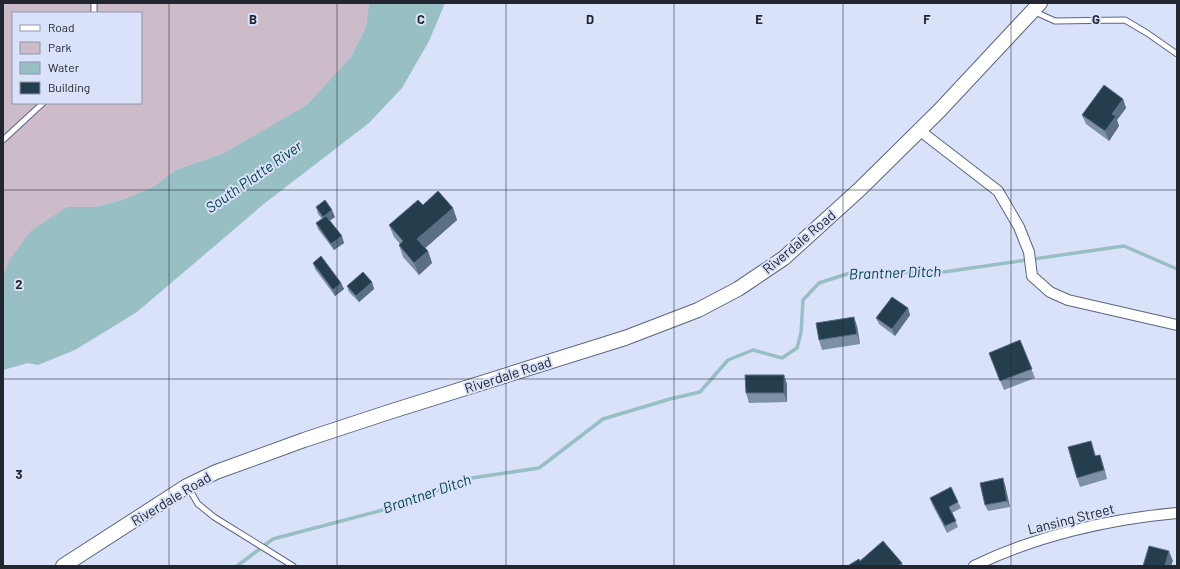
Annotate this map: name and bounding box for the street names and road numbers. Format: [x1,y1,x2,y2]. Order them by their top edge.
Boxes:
street label: Riverdale Road [759,206,839,277]
street label: Riverdale Road [462,352,553,397]
street label: Riverdale Road [128,468,214,529]
street label: Lansing Street [1026,499,1116,538]

